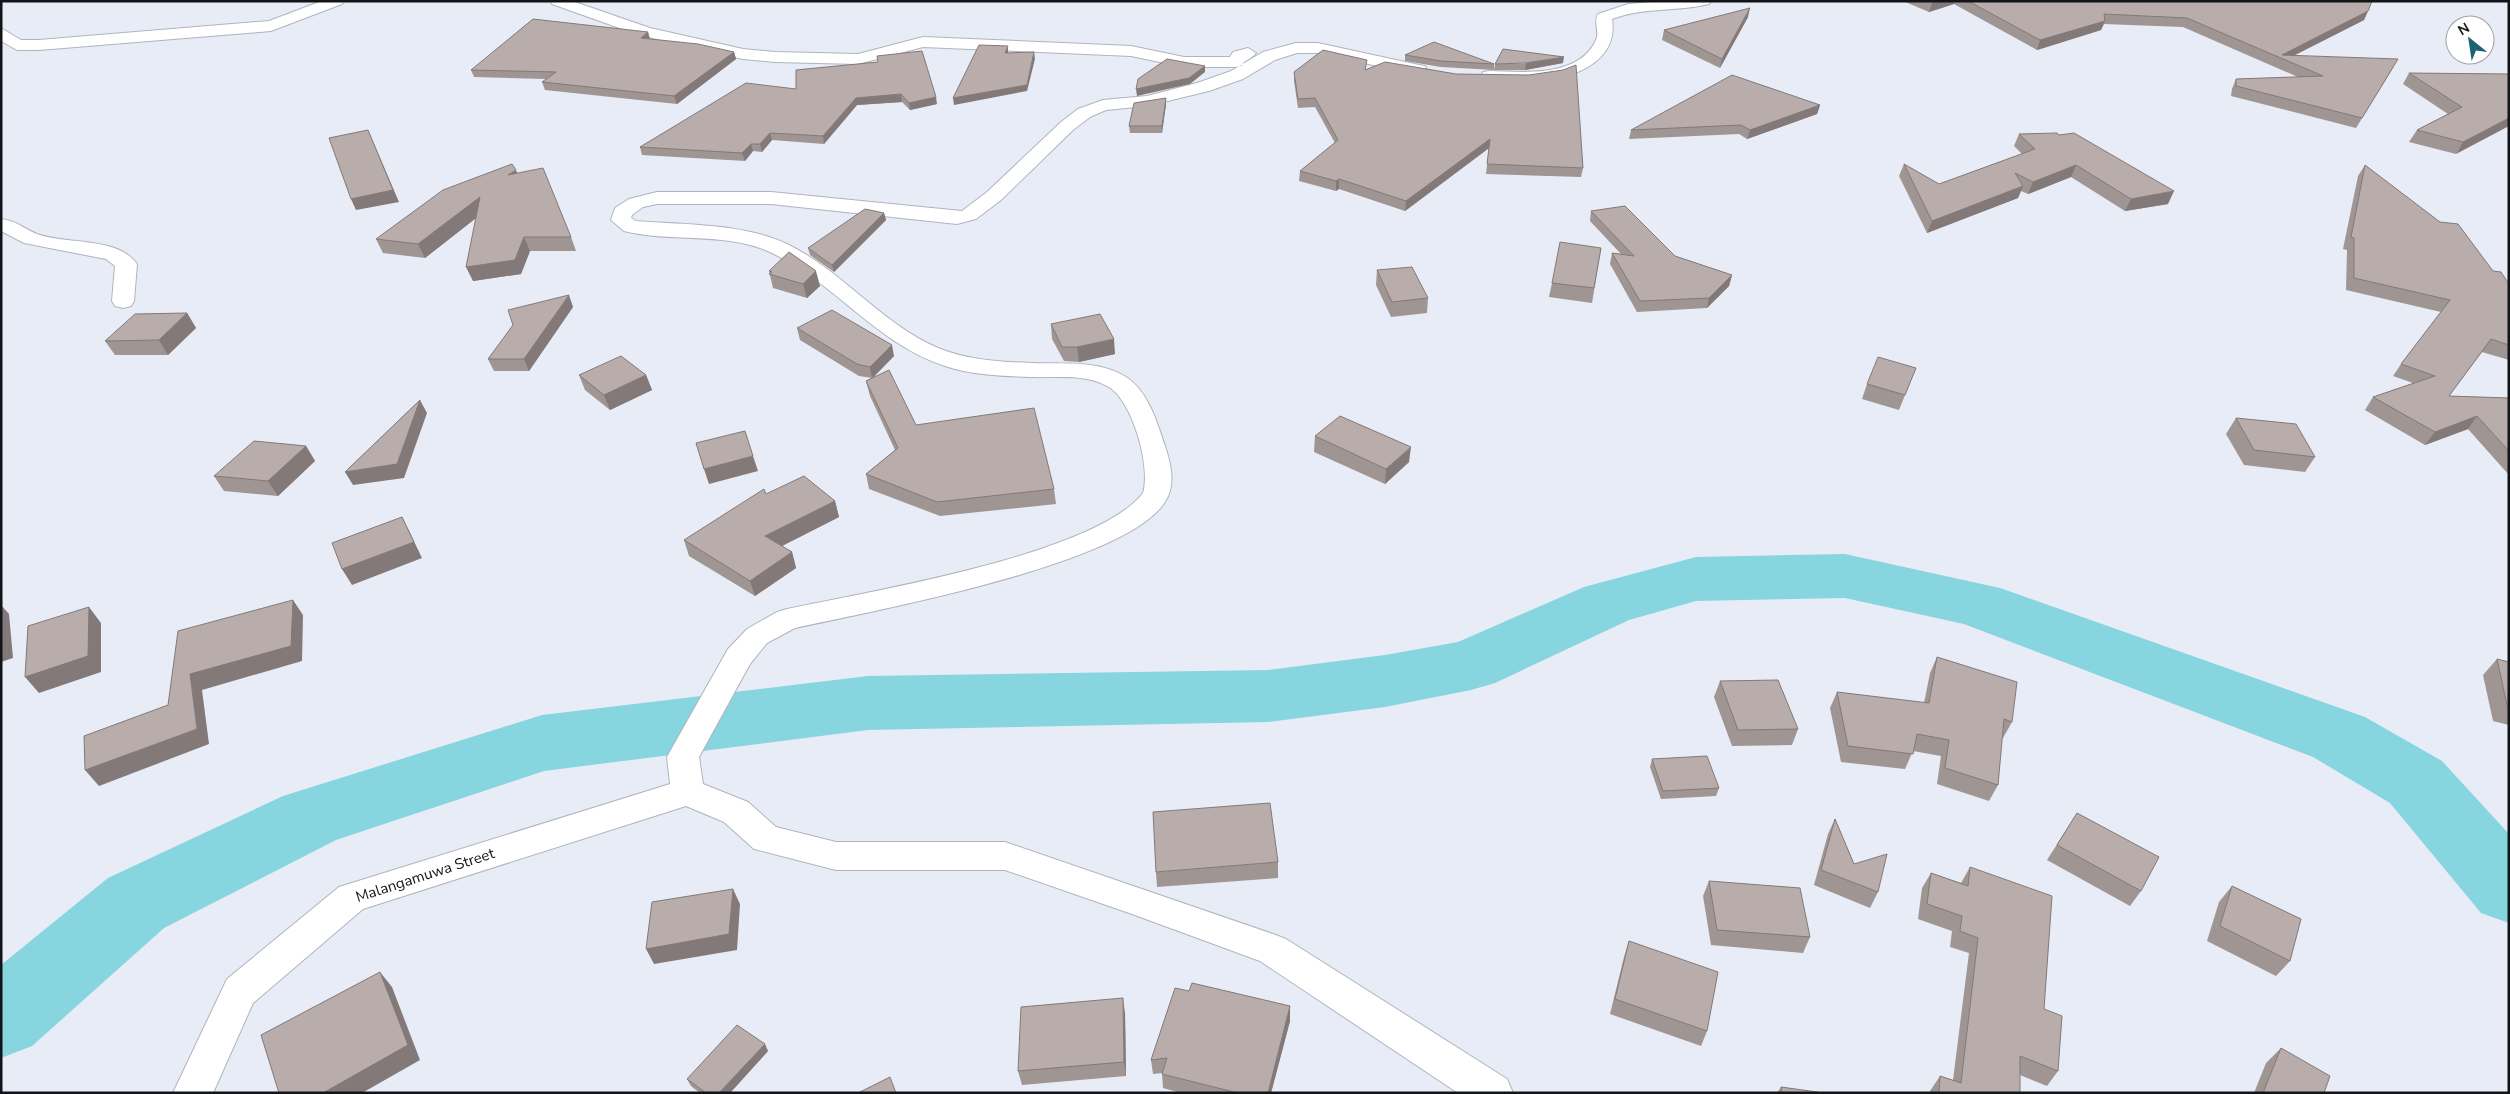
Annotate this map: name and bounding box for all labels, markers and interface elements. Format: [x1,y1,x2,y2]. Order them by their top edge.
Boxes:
north arrow [2445,15,2495,65]
text: N [2454,18,2473,40]
street label: Malangamuwa Street [353,843,498,907]

